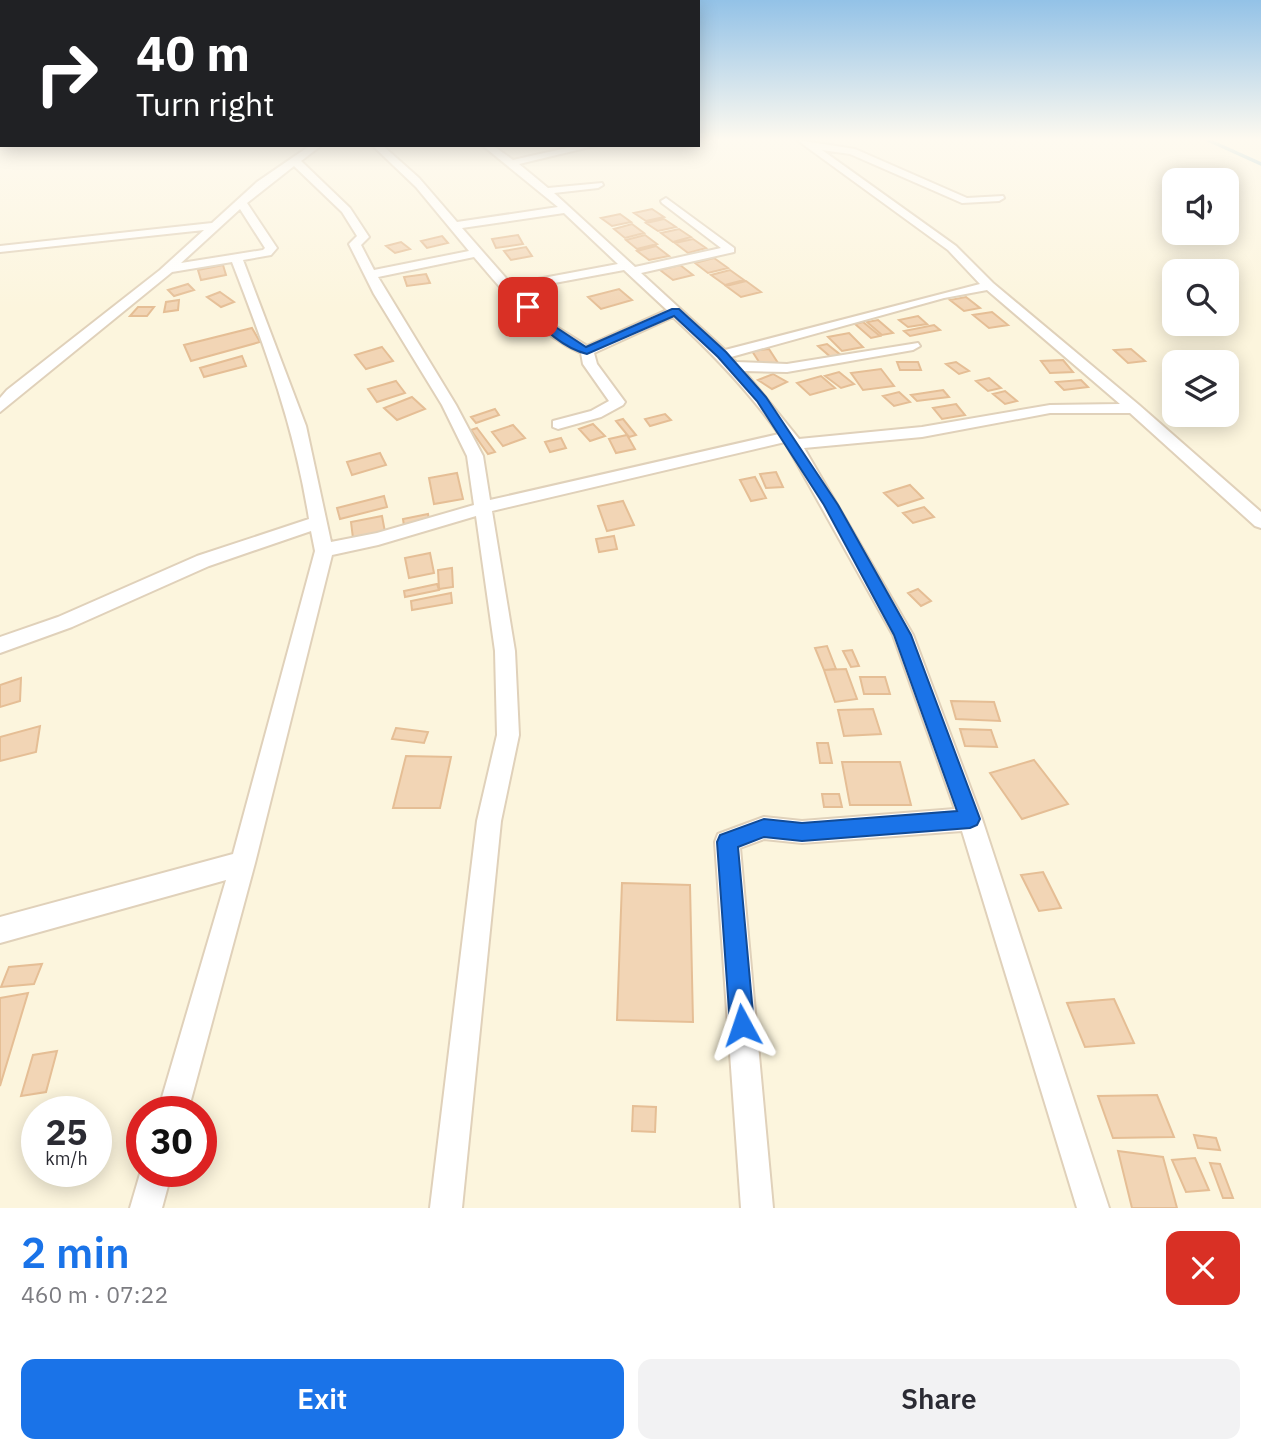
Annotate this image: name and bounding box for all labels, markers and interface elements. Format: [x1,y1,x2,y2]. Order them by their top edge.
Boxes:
text: 40 m [136,21,250,84]
icon: right [21,28,112,119]
text: Turn right [136,83,274,125]
map controls [1162,168,1239,427]
button: sound [1162,168,1239,245]
button: search [1162,259,1239,336]
pin [498,277,558,337]
icon: arrive [509,288,547,326]
button: layers [1162,350,1239,427]
position arrow [705,988,779,1062]
speed limit sign: 30 [126,1096,217,1187]
text: 25 [45,1109,88,1155]
text: km/h [45,1147,88,1170]
text: 2 min [21,1225,130,1280]
button: close [1166,1231,1240,1305]
text: 460 m · 07:22 [21,1279,168,1309]
button: Exit [21,1359,624,1439]
button: Share [638,1359,1240,1439]

